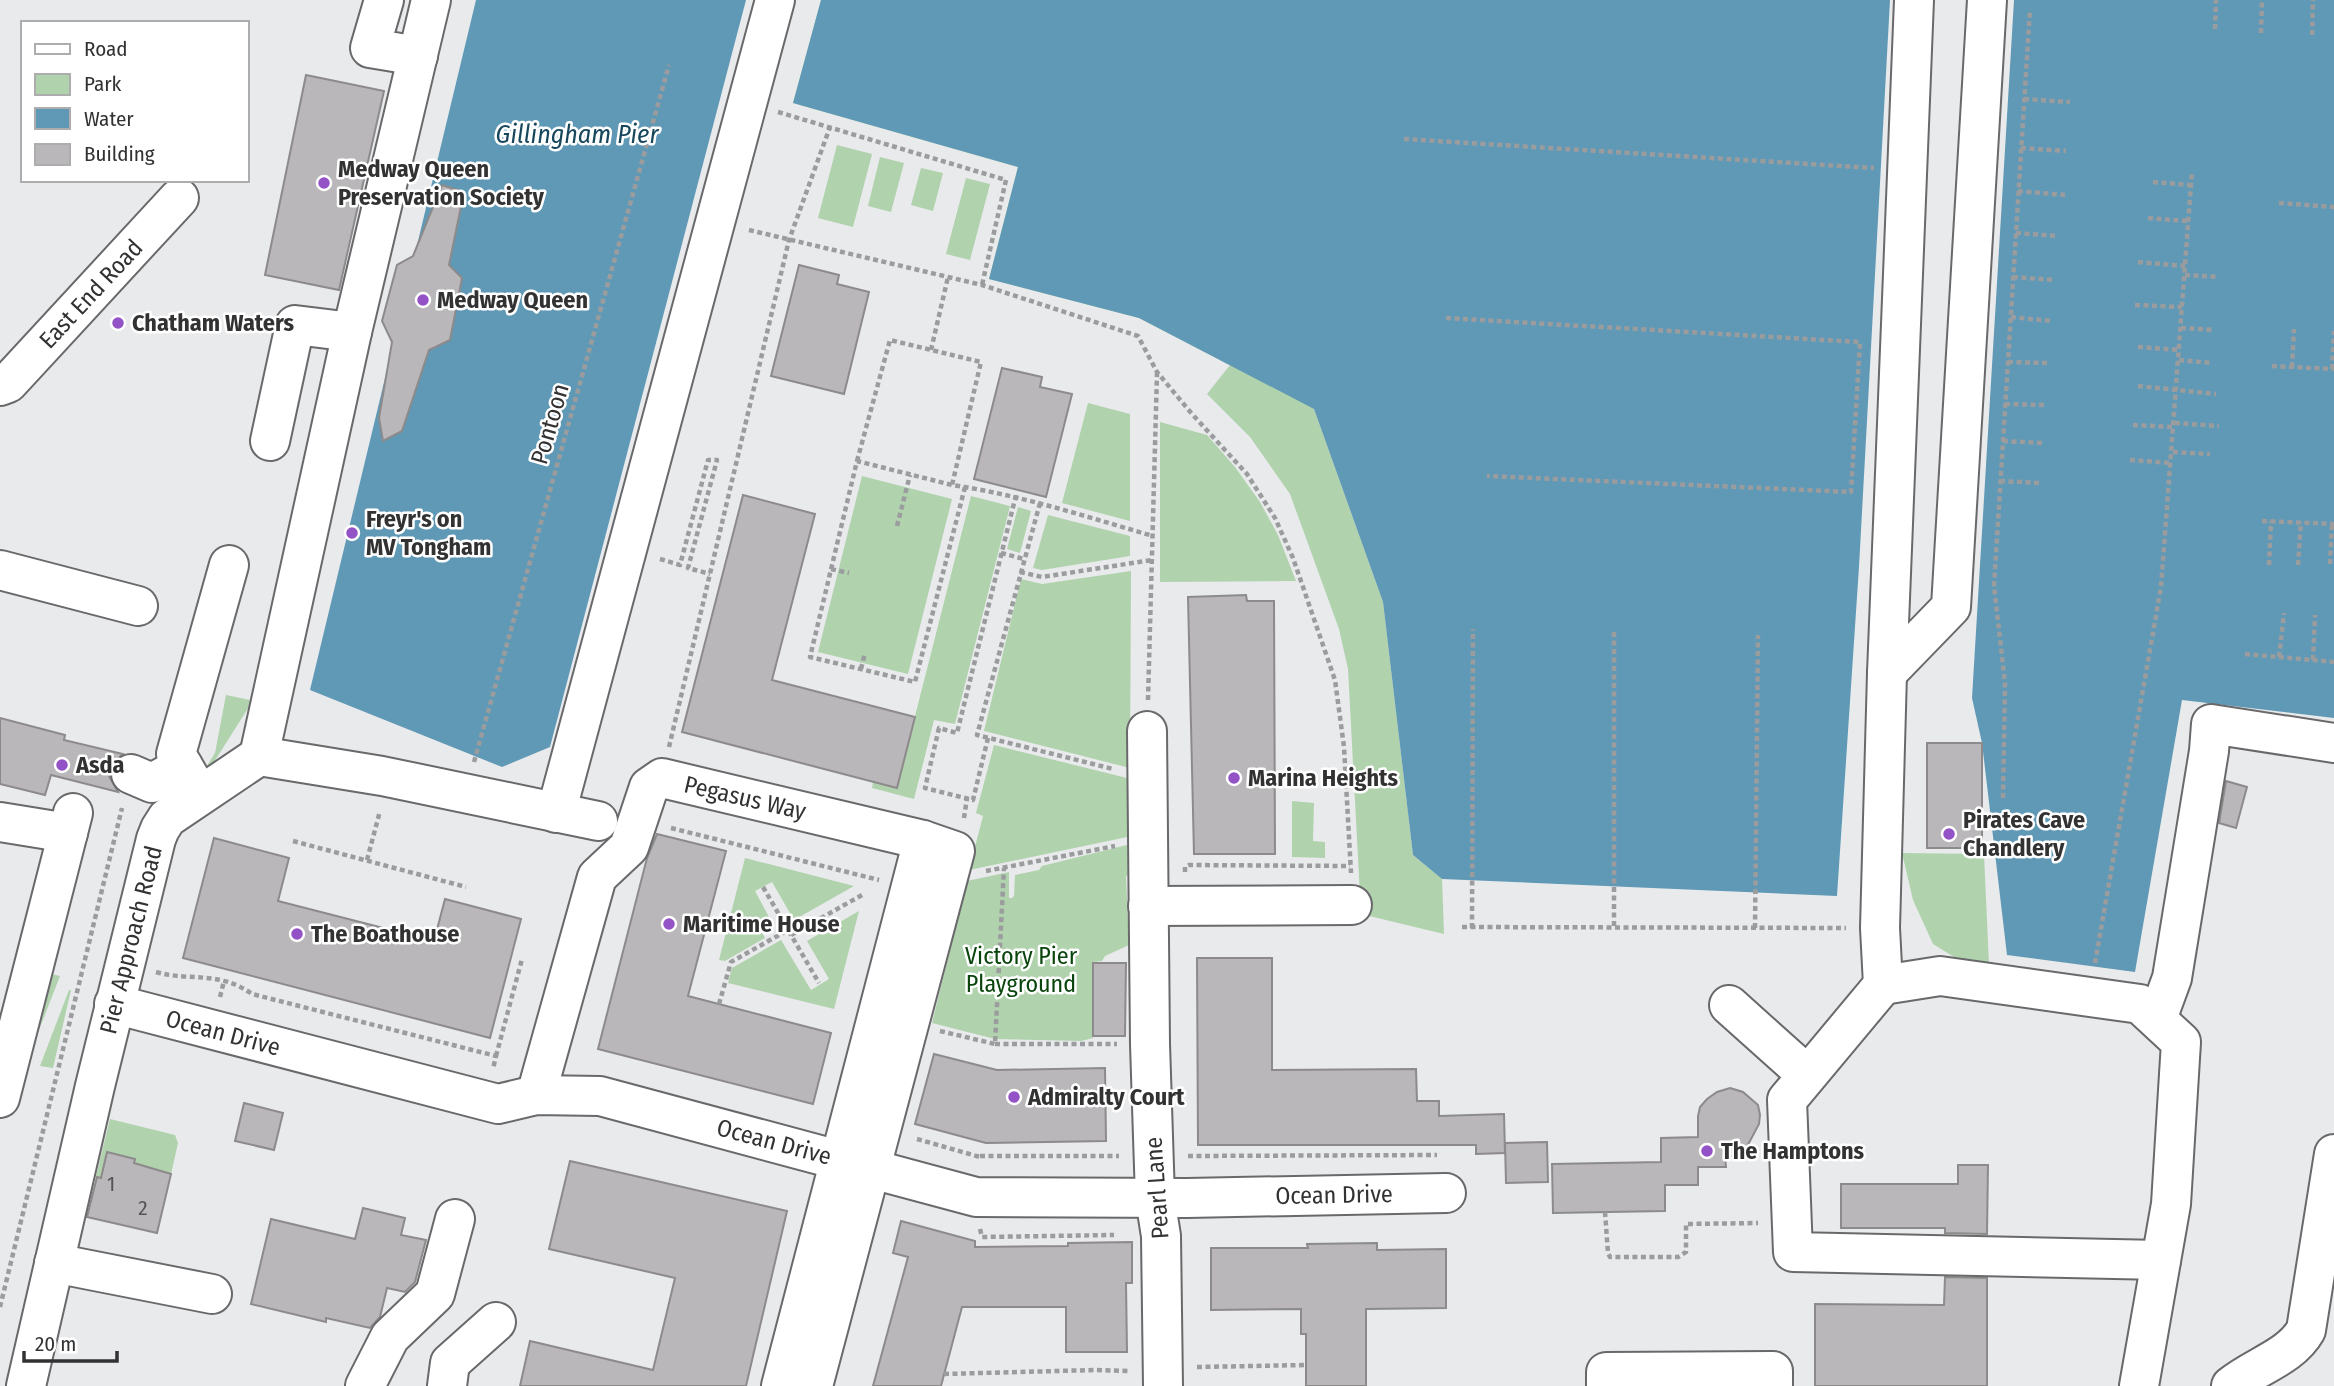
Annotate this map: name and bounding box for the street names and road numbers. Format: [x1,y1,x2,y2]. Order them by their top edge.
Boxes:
street label: East End Road [34,234,148,354]
street label: Pontoon [525,380,575,468]
street label: Pegasus Way [681,770,809,826]
street label: Pier Approach Road [94,843,168,1037]
street label: Ocean Drive [163,1004,283,1062]
street label: Ocean Drive [714,1113,834,1171]
street label: Pearl Lane [1139,1136,1175,1240]
street label: Ocean Drive [1275,1180,1393,1210]

